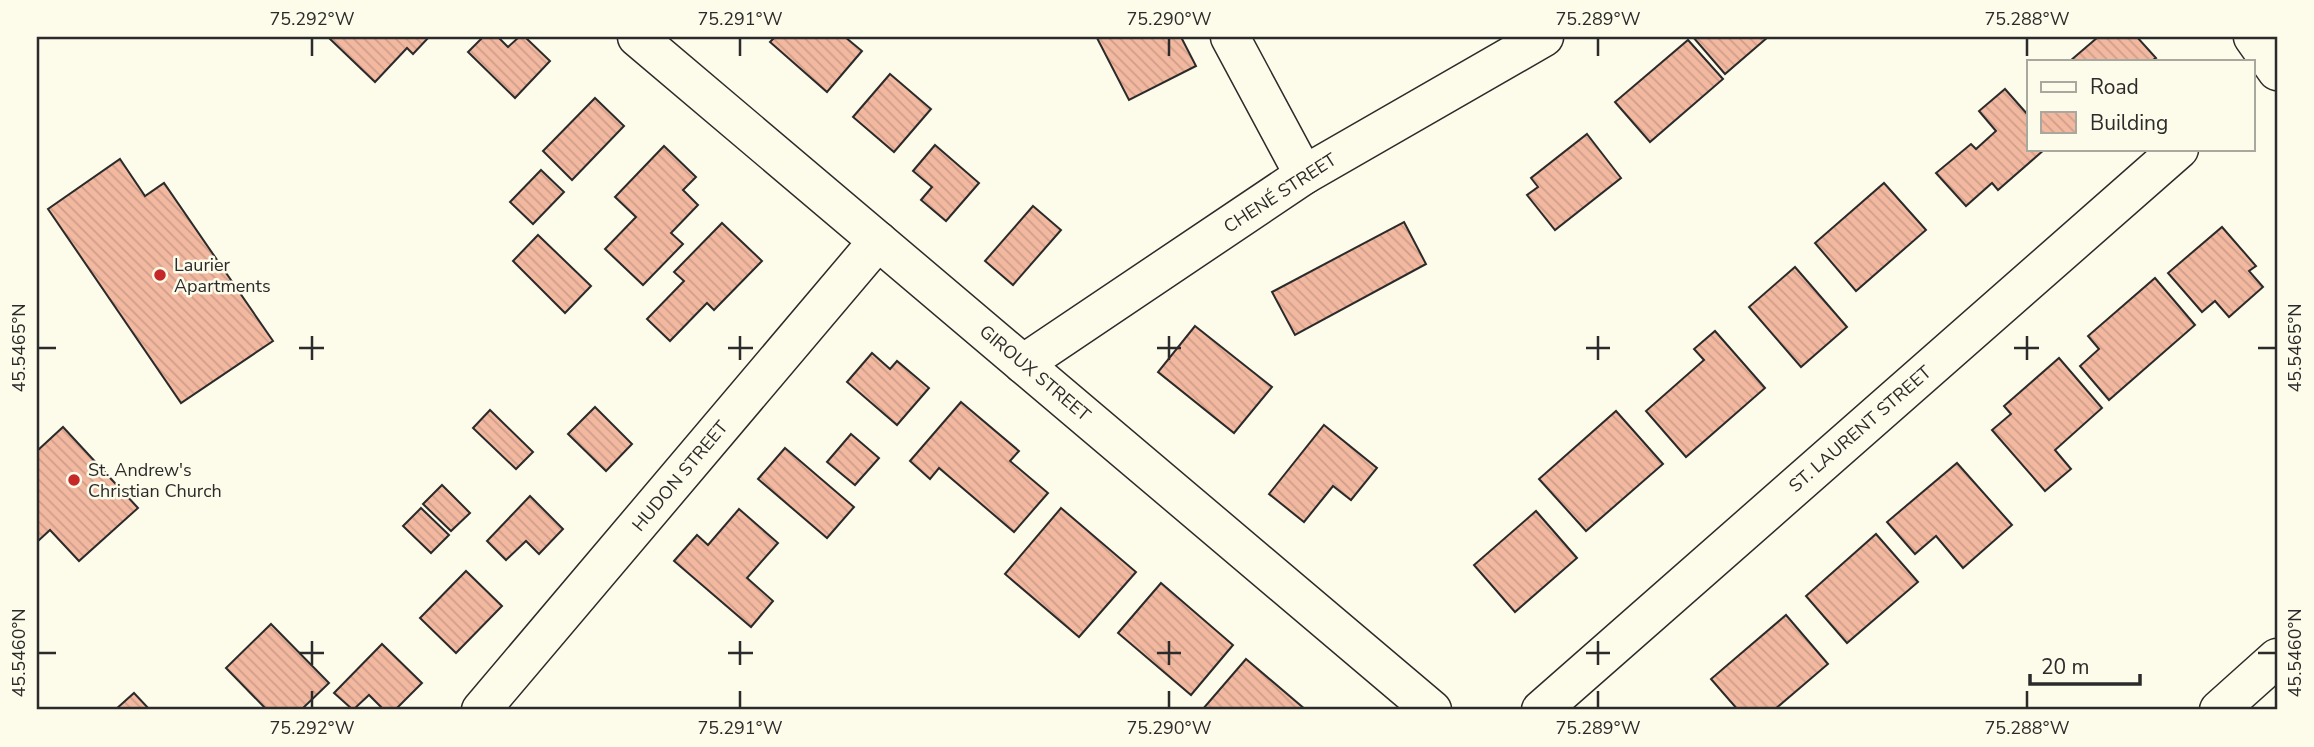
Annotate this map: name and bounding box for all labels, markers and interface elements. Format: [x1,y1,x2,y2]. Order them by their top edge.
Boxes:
text: 75.292°W [270,7,355,31]
text: 75.291°W [698,7,783,31]
text: 75.290°W [1127,7,1212,31]
text: 75.289°W [1556,7,1641,31]
text: 75.288°W [1985,7,2070,31]
legend [2027,60,2254,150]
text: Road [2090,73,2139,101]
text: Building [2090,109,2168,137]
street label: CHENÉ STREET [1219,147,1341,238]
place label: Laurier Apartments [174,253,271,298]
marker: Laurier Apartments [152,267,168,283]
text: 45.5465°N [7,304,31,392]
text: 45.5465°N [2283,304,2307,392]
street label: GIROUX STREET [974,319,1096,427]
street label: ST. LAURENT STREET [1784,360,1936,498]
street label: HUDON STREET [627,416,733,536]
place label: St. Andrew's Christian Church [88,458,222,503]
marker: St. Andrew's Christian Church [66,472,82,488]
text: 45.5460°N [7,609,31,697]
text: 45.5460°N [2283,609,2307,697]
scale bar [2030,642,2141,686]
text: 20 m [2041,653,2090,681]
text: 75.292°W [270,716,355,740]
text: 75.291°W [698,716,783,740]
text: 75.290°W [1127,716,1212,740]
text: 75.289°W [1556,716,1641,740]
text: 75.288°W [1985,716,2070,740]

